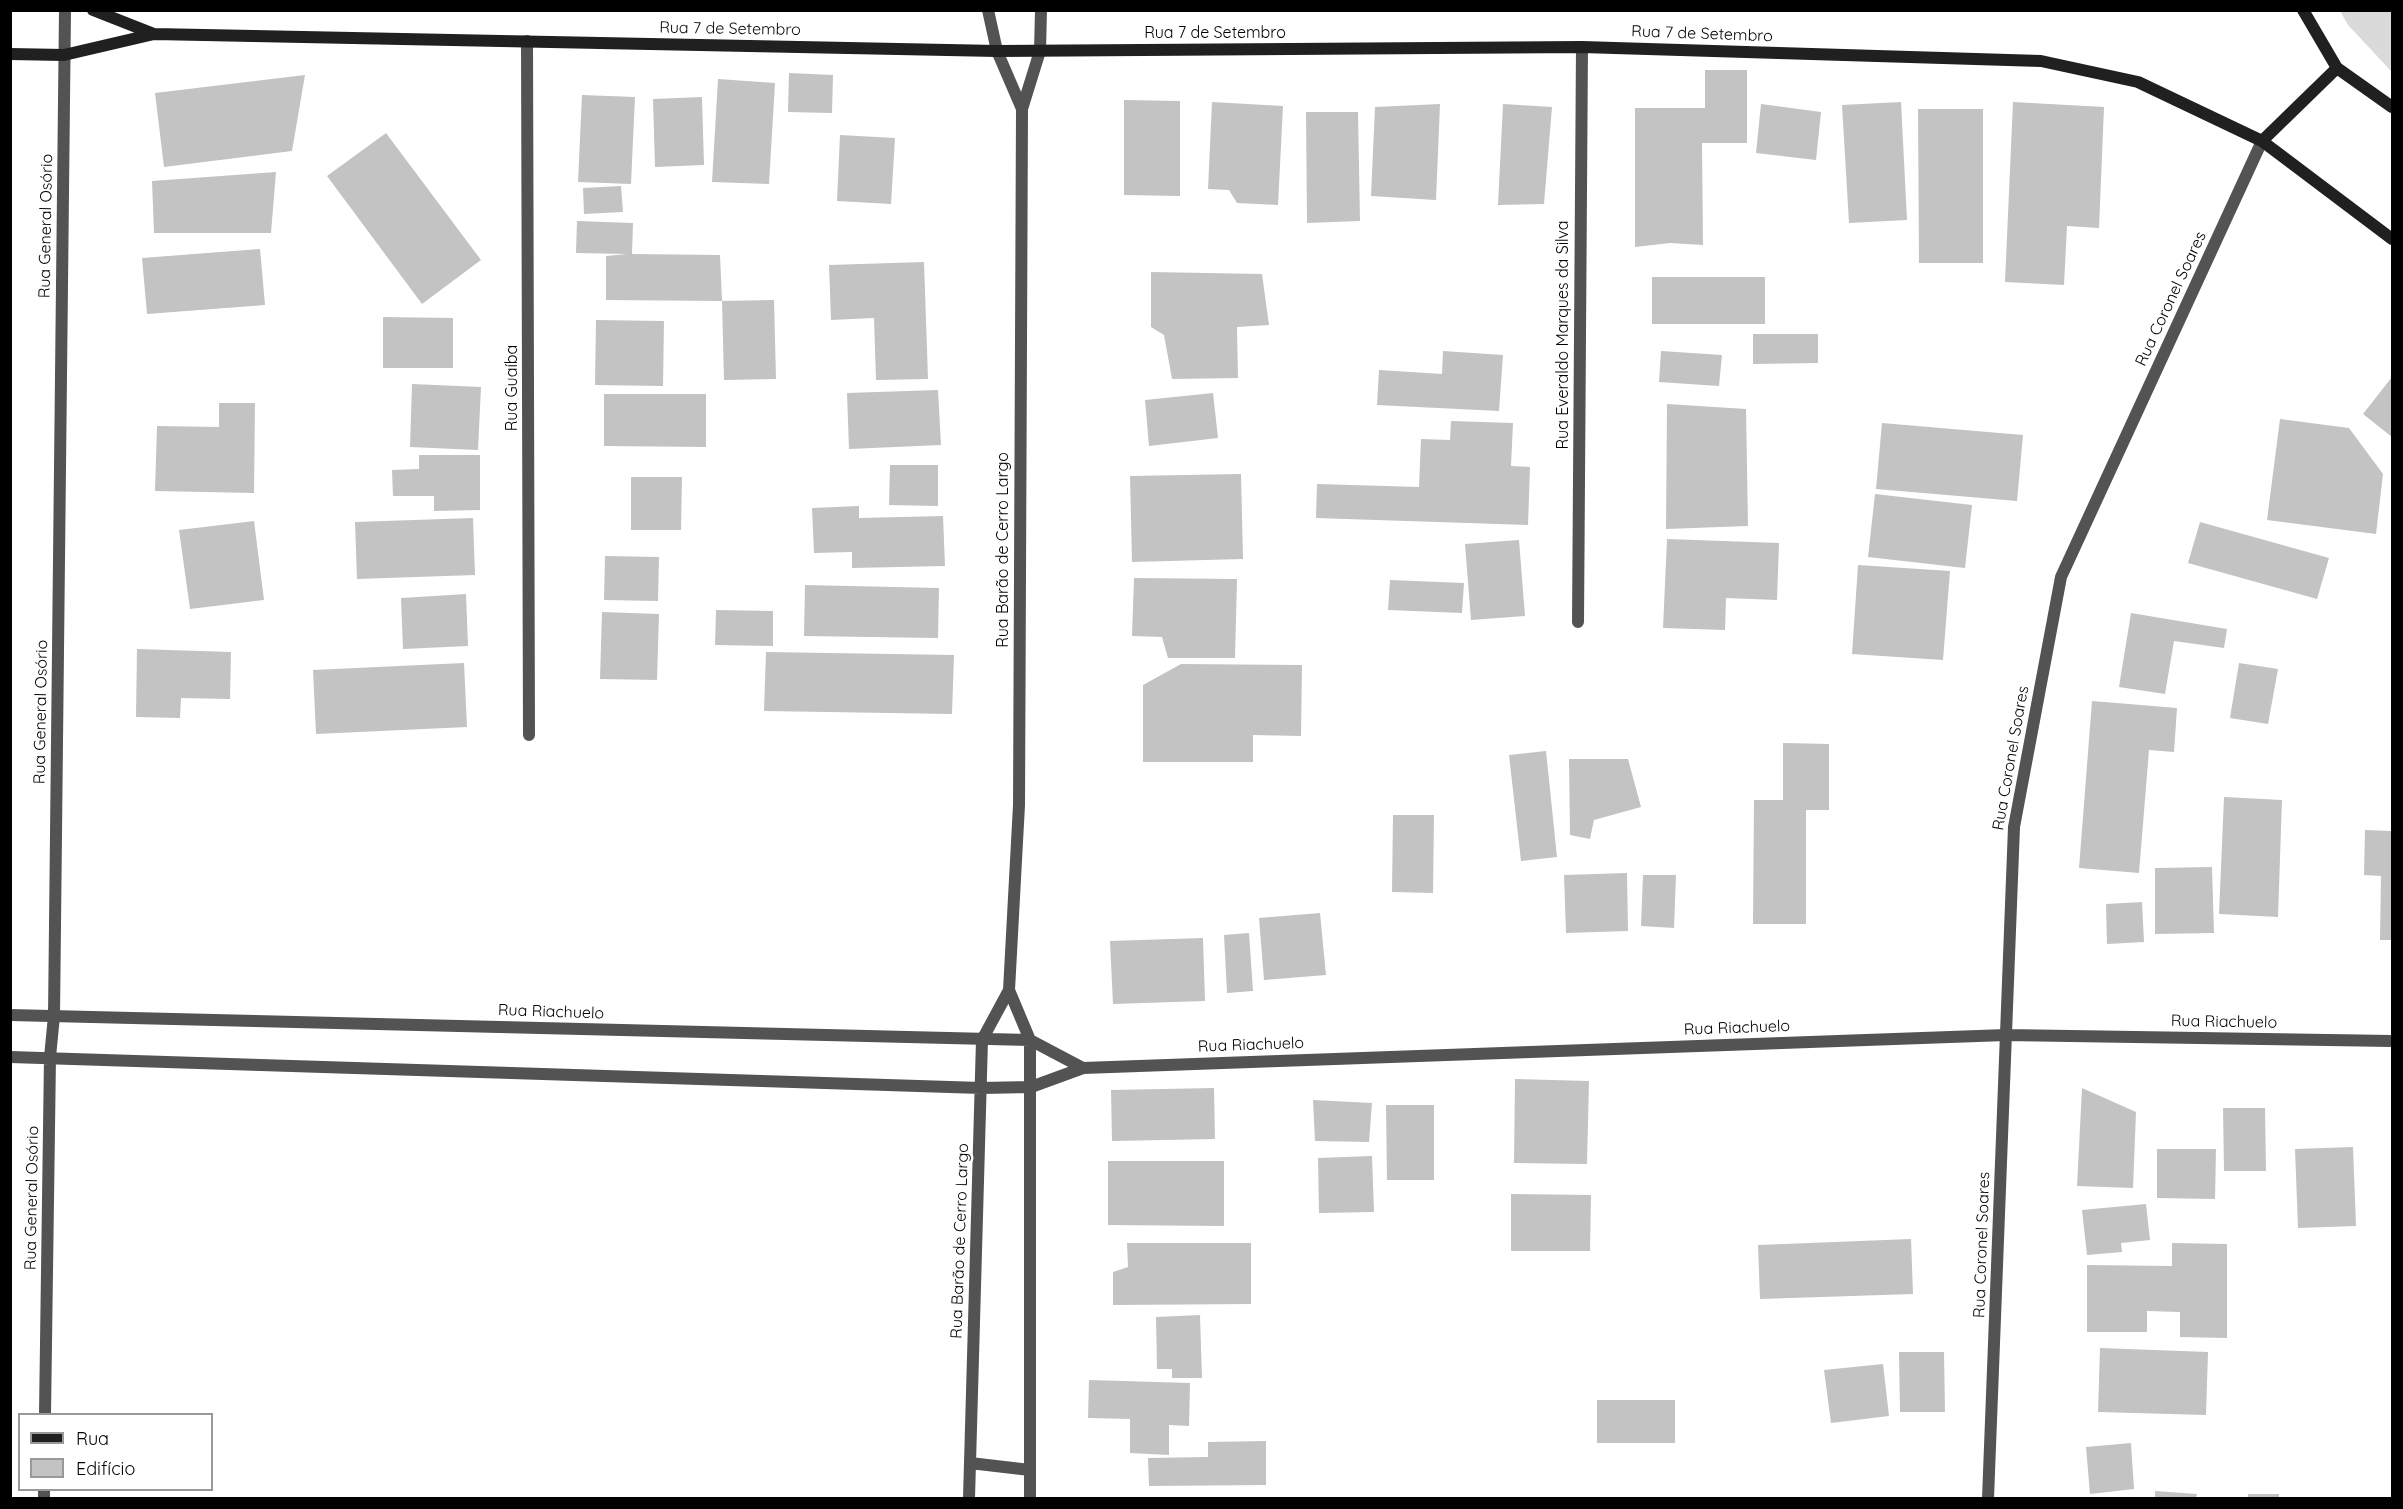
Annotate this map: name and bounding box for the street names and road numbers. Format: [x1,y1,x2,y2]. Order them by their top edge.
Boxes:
street label: Rua 7 de Setembro [659,18,801,40]
street label: Rua 7 de Setembro [1631,22,1773,46]
street label: Rua 7 de Setembro [1144,23,1286,43]
street label: Rua General Osório [35,154,57,298]
street label: Rua Everaldo Marques da Silva [1553,221,1573,449]
street label: Rua Coronel Soares [2131,229,2211,369]
street label: Rua Guaíba [502,345,522,431]
street label: Rua Barão de Cerro Largo [993,452,1013,648]
street label: Rua General Osório [30,640,52,784]
street label: Rua Coronel Soares [1989,684,2033,832]
street label: Rua Riachuelo [498,1001,604,1023]
street label: Rua Riachuelo [2171,1011,2277,1033]
street label: Rua Riachuelo [1684,1017,1790,1039]
street label: Rua Riachuelo [1198,1034,1304,1056]
street label: Rua General Osório [21,1126,43,1270]
street label: Rua Barão de Cerro Largo [947,1143,973,1339]
street label: Rua Coronel Soares [1970,1172,1994,1318]

